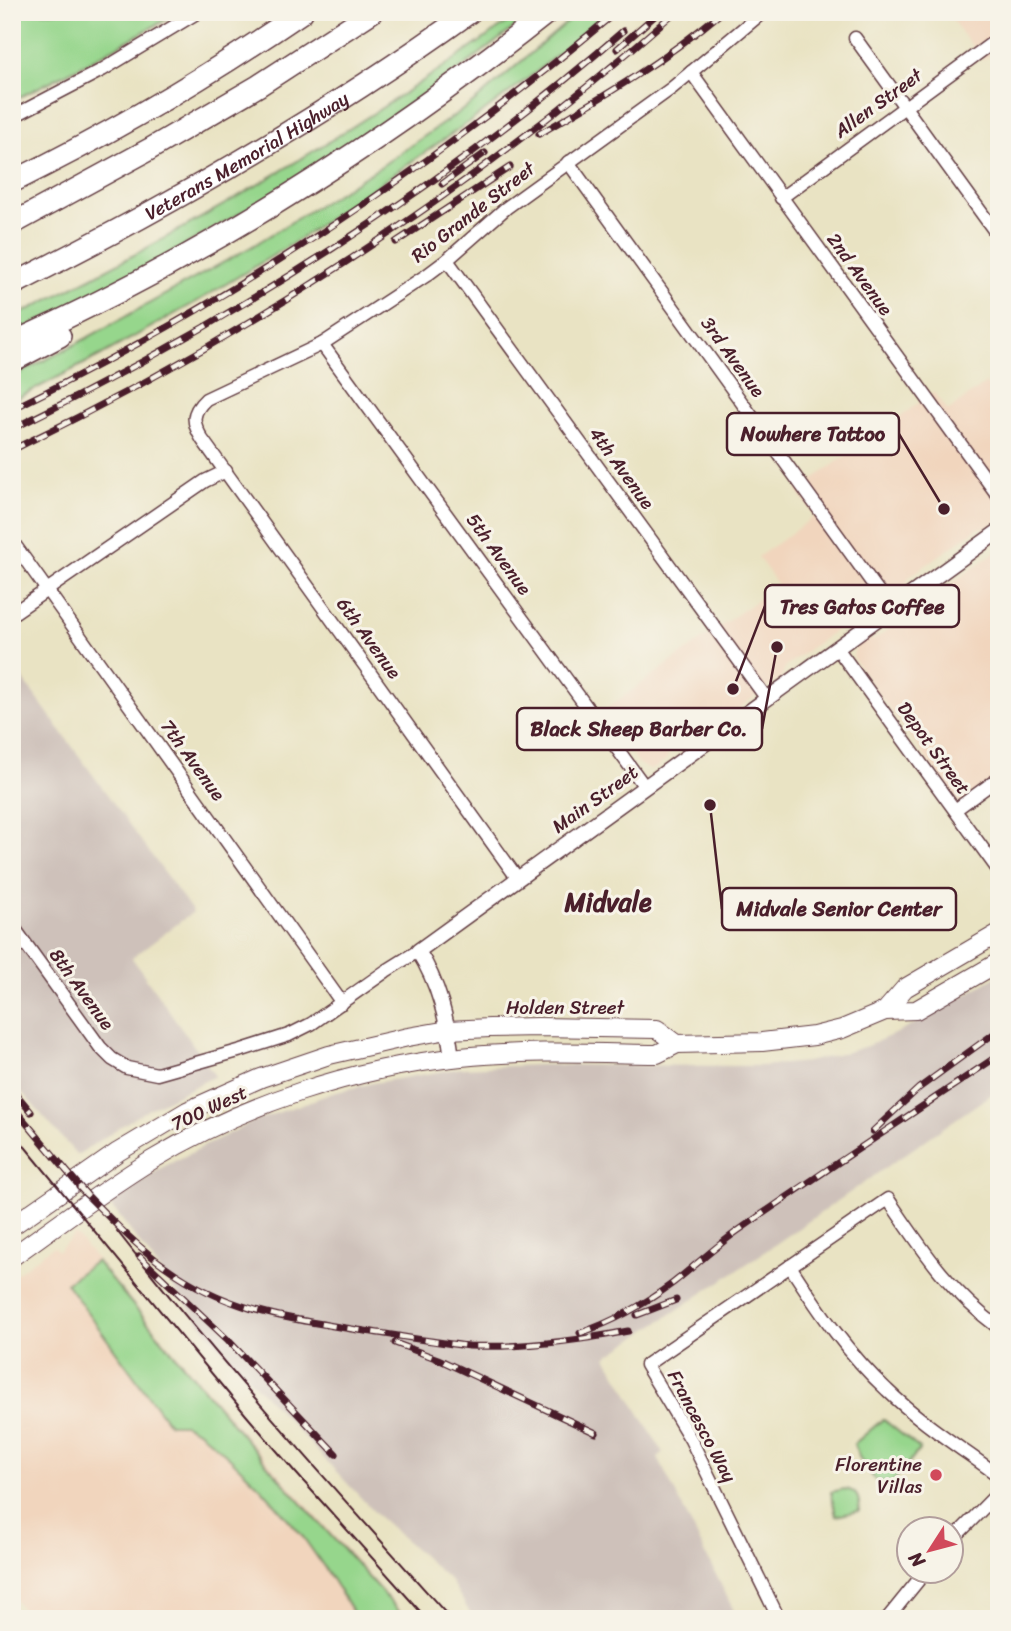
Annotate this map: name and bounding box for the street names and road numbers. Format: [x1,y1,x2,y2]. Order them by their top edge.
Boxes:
street label: Allen Street [826,59,930,147]
street label: Veterans Memorial Highway [138,82,355,229]
street label: Rio Grande Street [404,152,543,271]
street label: 2nd Avenue [818,225,902,323]
street label: 3rd Avenue [692,309,774,405]
street label: 4th Avenue [581,420,663,516]
street label: 5th Avenue [458,506,540,602]
street label: 6th Avenue [328,590,410,686]
street label: Depot Street [889,694,979,802]
street label: 7th Avenue [152,712,234,808]
street label: Main Street [545,756,645,842]
street label: 8th Avenue [41,941,123,1037]
street label: Holden Street [506,991,625,1024]
street label: 700 West [165,1076,253,1140]
street label: Francesco Way [658,1364,746,1489]

